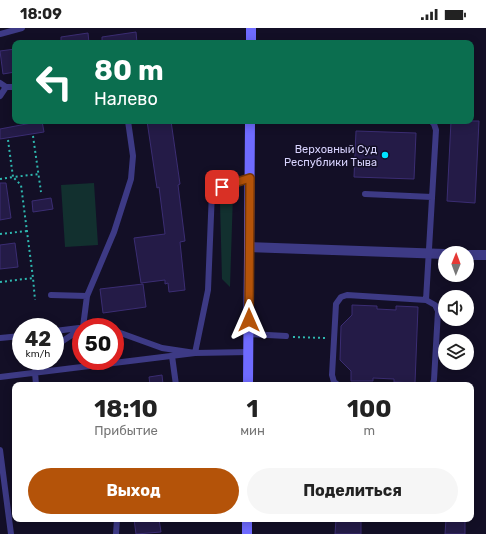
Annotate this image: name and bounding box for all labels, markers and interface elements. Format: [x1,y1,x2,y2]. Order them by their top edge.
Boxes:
text: 18:09 [20,5,62,23]
text: 80 m [94,54,164,87]
icon: left [28,56,80,108]
text: Налево [94,88,158,110]
place label: Верховный Суд Республики Тыва [284,143,377,169]
marker: Верховный Суд Республики Тыва [380,150,390,160]
pin [205,170,239,204]
icon: arrive [211,176,233,198]
north arrow [438,246,474,282]
map controls [438,246,474,370]
button: sound [438,290,474,326]
position arrow [228,299,270,341]
speed limit sign: 50 [72,318,124,370]
text: 42 [25,327,51,351]
button: layers [438,334,474,370]
text: km/h [26,348,50,360]
text: 18:10 [94,395,158,423]
text: 1 [247,395,258,423]
text: 100 [347,395,392,423]
text: Прибытие [94,423,158,438]
text: мин [240,423,265,438]
text: m [364,423,375,438]
button: Выход [28,468,239,514]
button: Поделиться [247,468,458,514]

